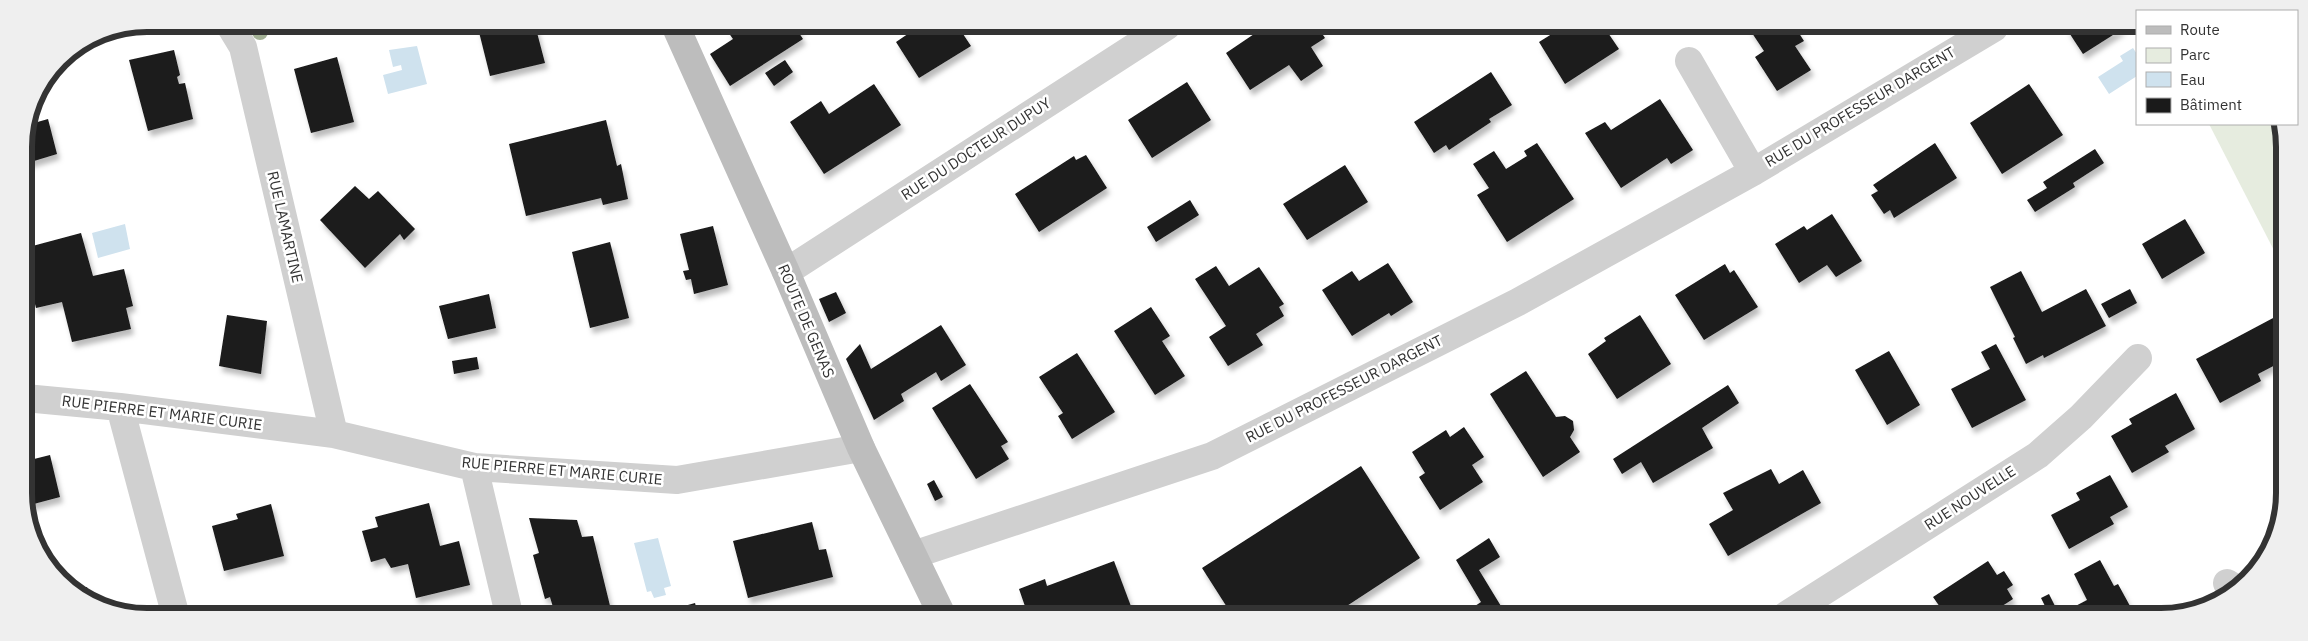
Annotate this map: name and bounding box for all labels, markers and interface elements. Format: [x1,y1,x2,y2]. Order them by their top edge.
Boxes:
legend [2136,10,2298,125]
text: Route [2180,20,2220,39]
street label: RUE DU PROFESSEUR DARGENT [1761,42,1959,171]
text: Parc [2180,45,2210,64]
text: Eau [2180,70,2205,89]
street label: RUE DU DOCTEUR DUPUY [897,93,1054,204]
text: Bâtiment [2180,95,2242,114]
street label: RUE LAMARTINE [263,169,308,285]
street label: ROUTE DE GENAS [774,261,839,380]
street label: RUE DU PROFESSEUR DARGENT [1242,330,1446,447]
street label: RUE PIERRE ET MARIE CURIE [61,391,263,434]
street label: RUE PIERRE ET MARIE CURIE [461,452,663,489]
street label: RUE NOUVELLE [1921,461,2019,534]

